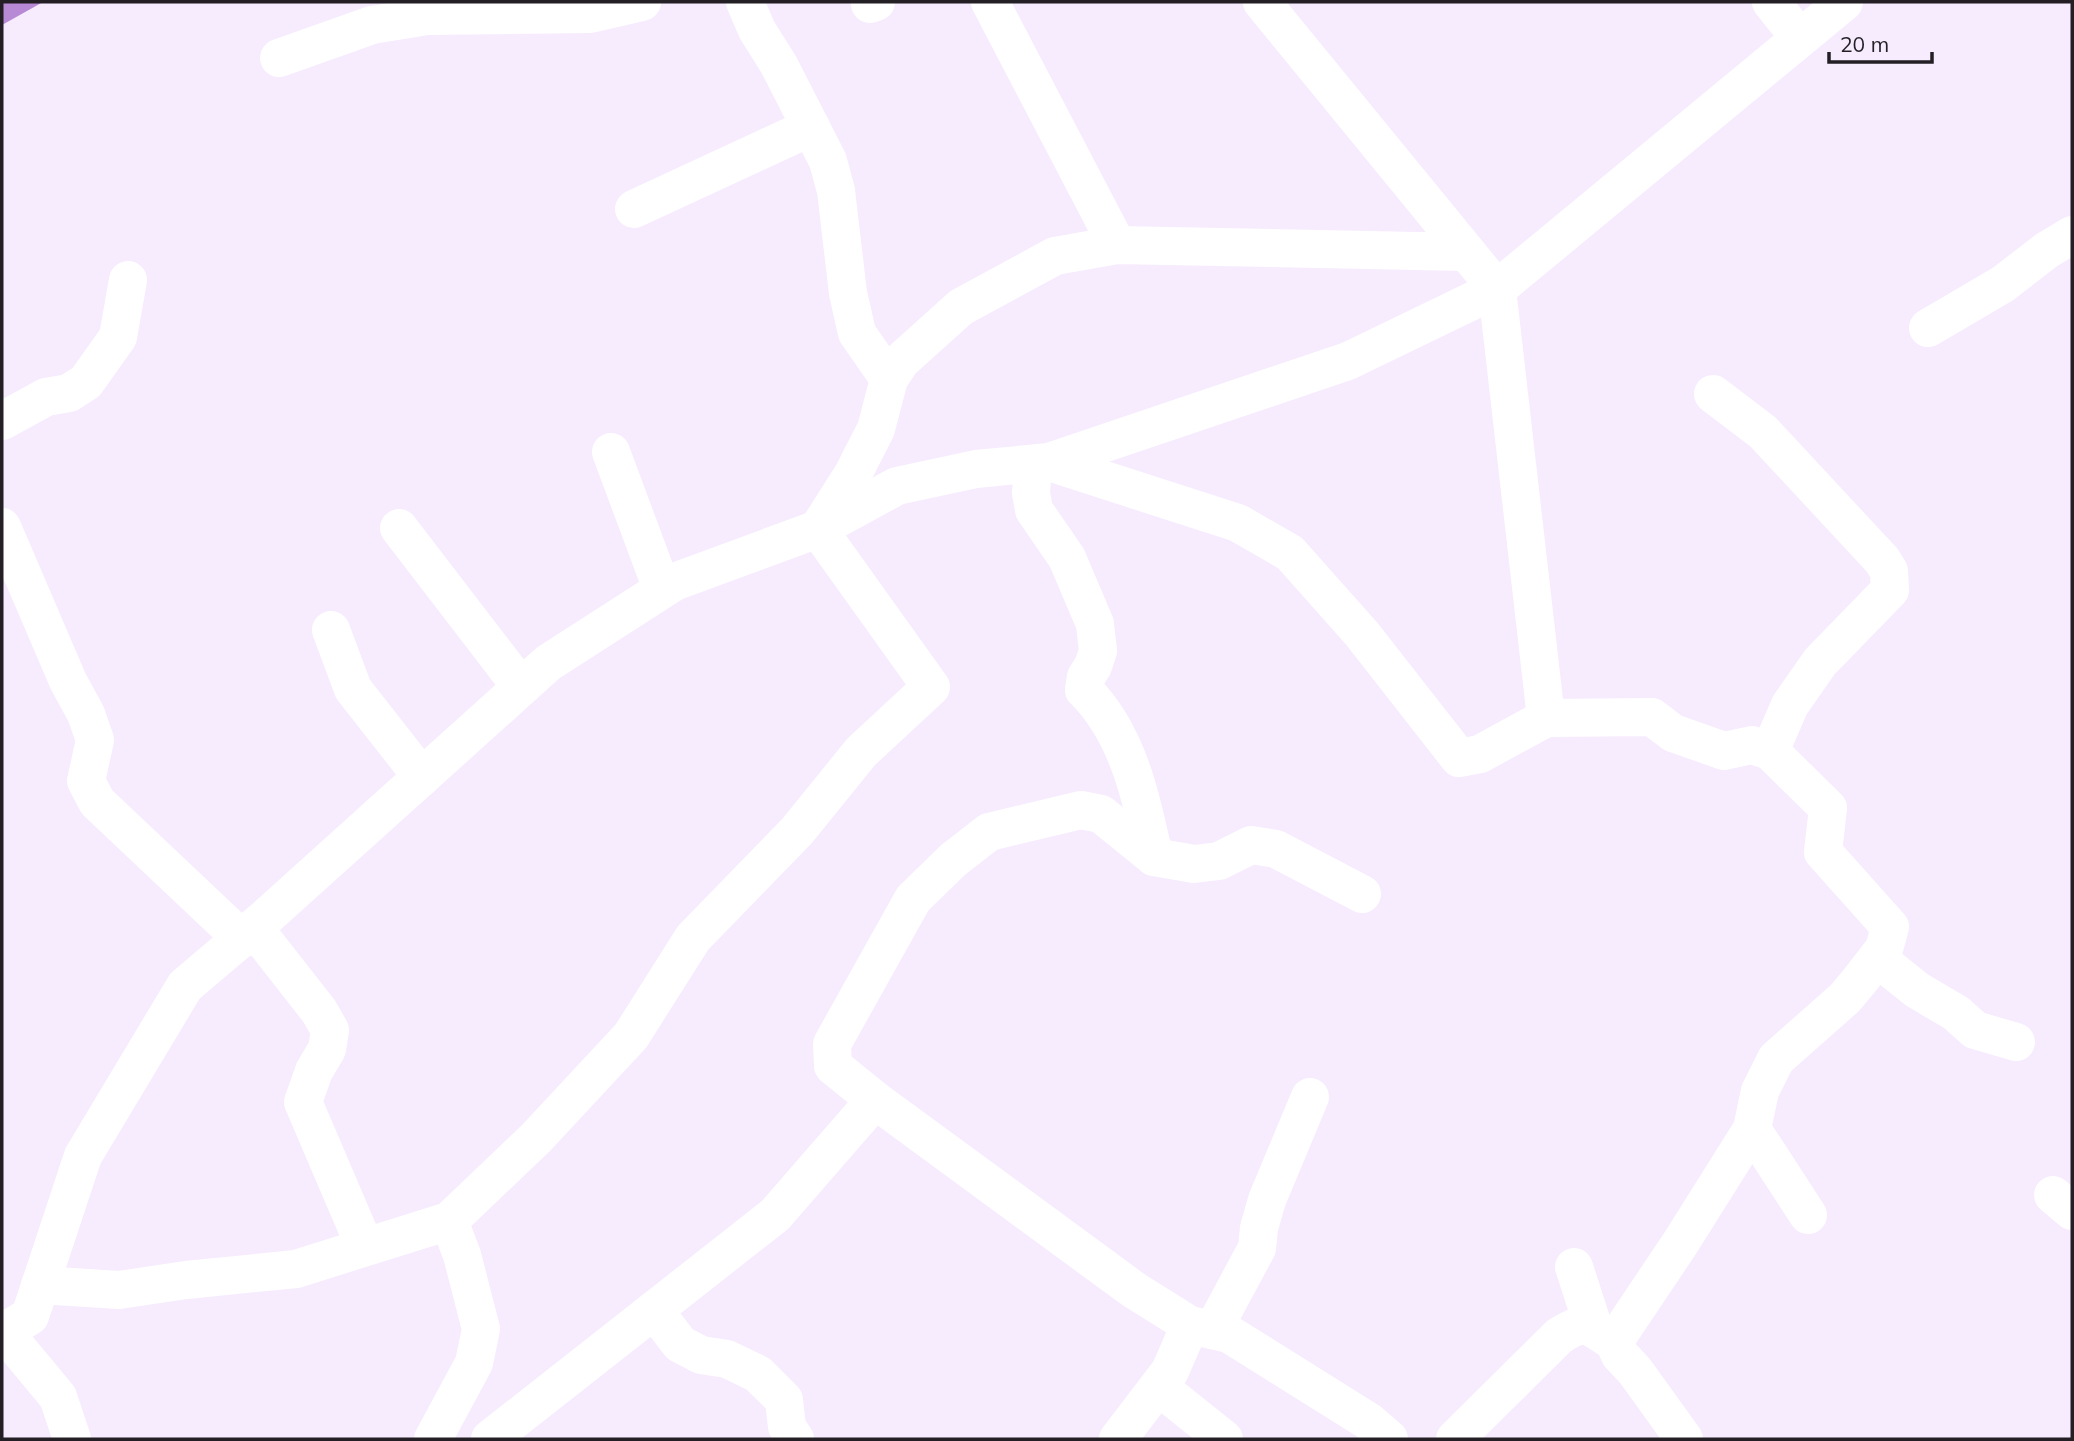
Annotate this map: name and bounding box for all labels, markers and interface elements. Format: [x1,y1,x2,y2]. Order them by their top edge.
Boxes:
scale bar [1829,21,1932,65]
text: 20 m [1840,31,1889,57]

